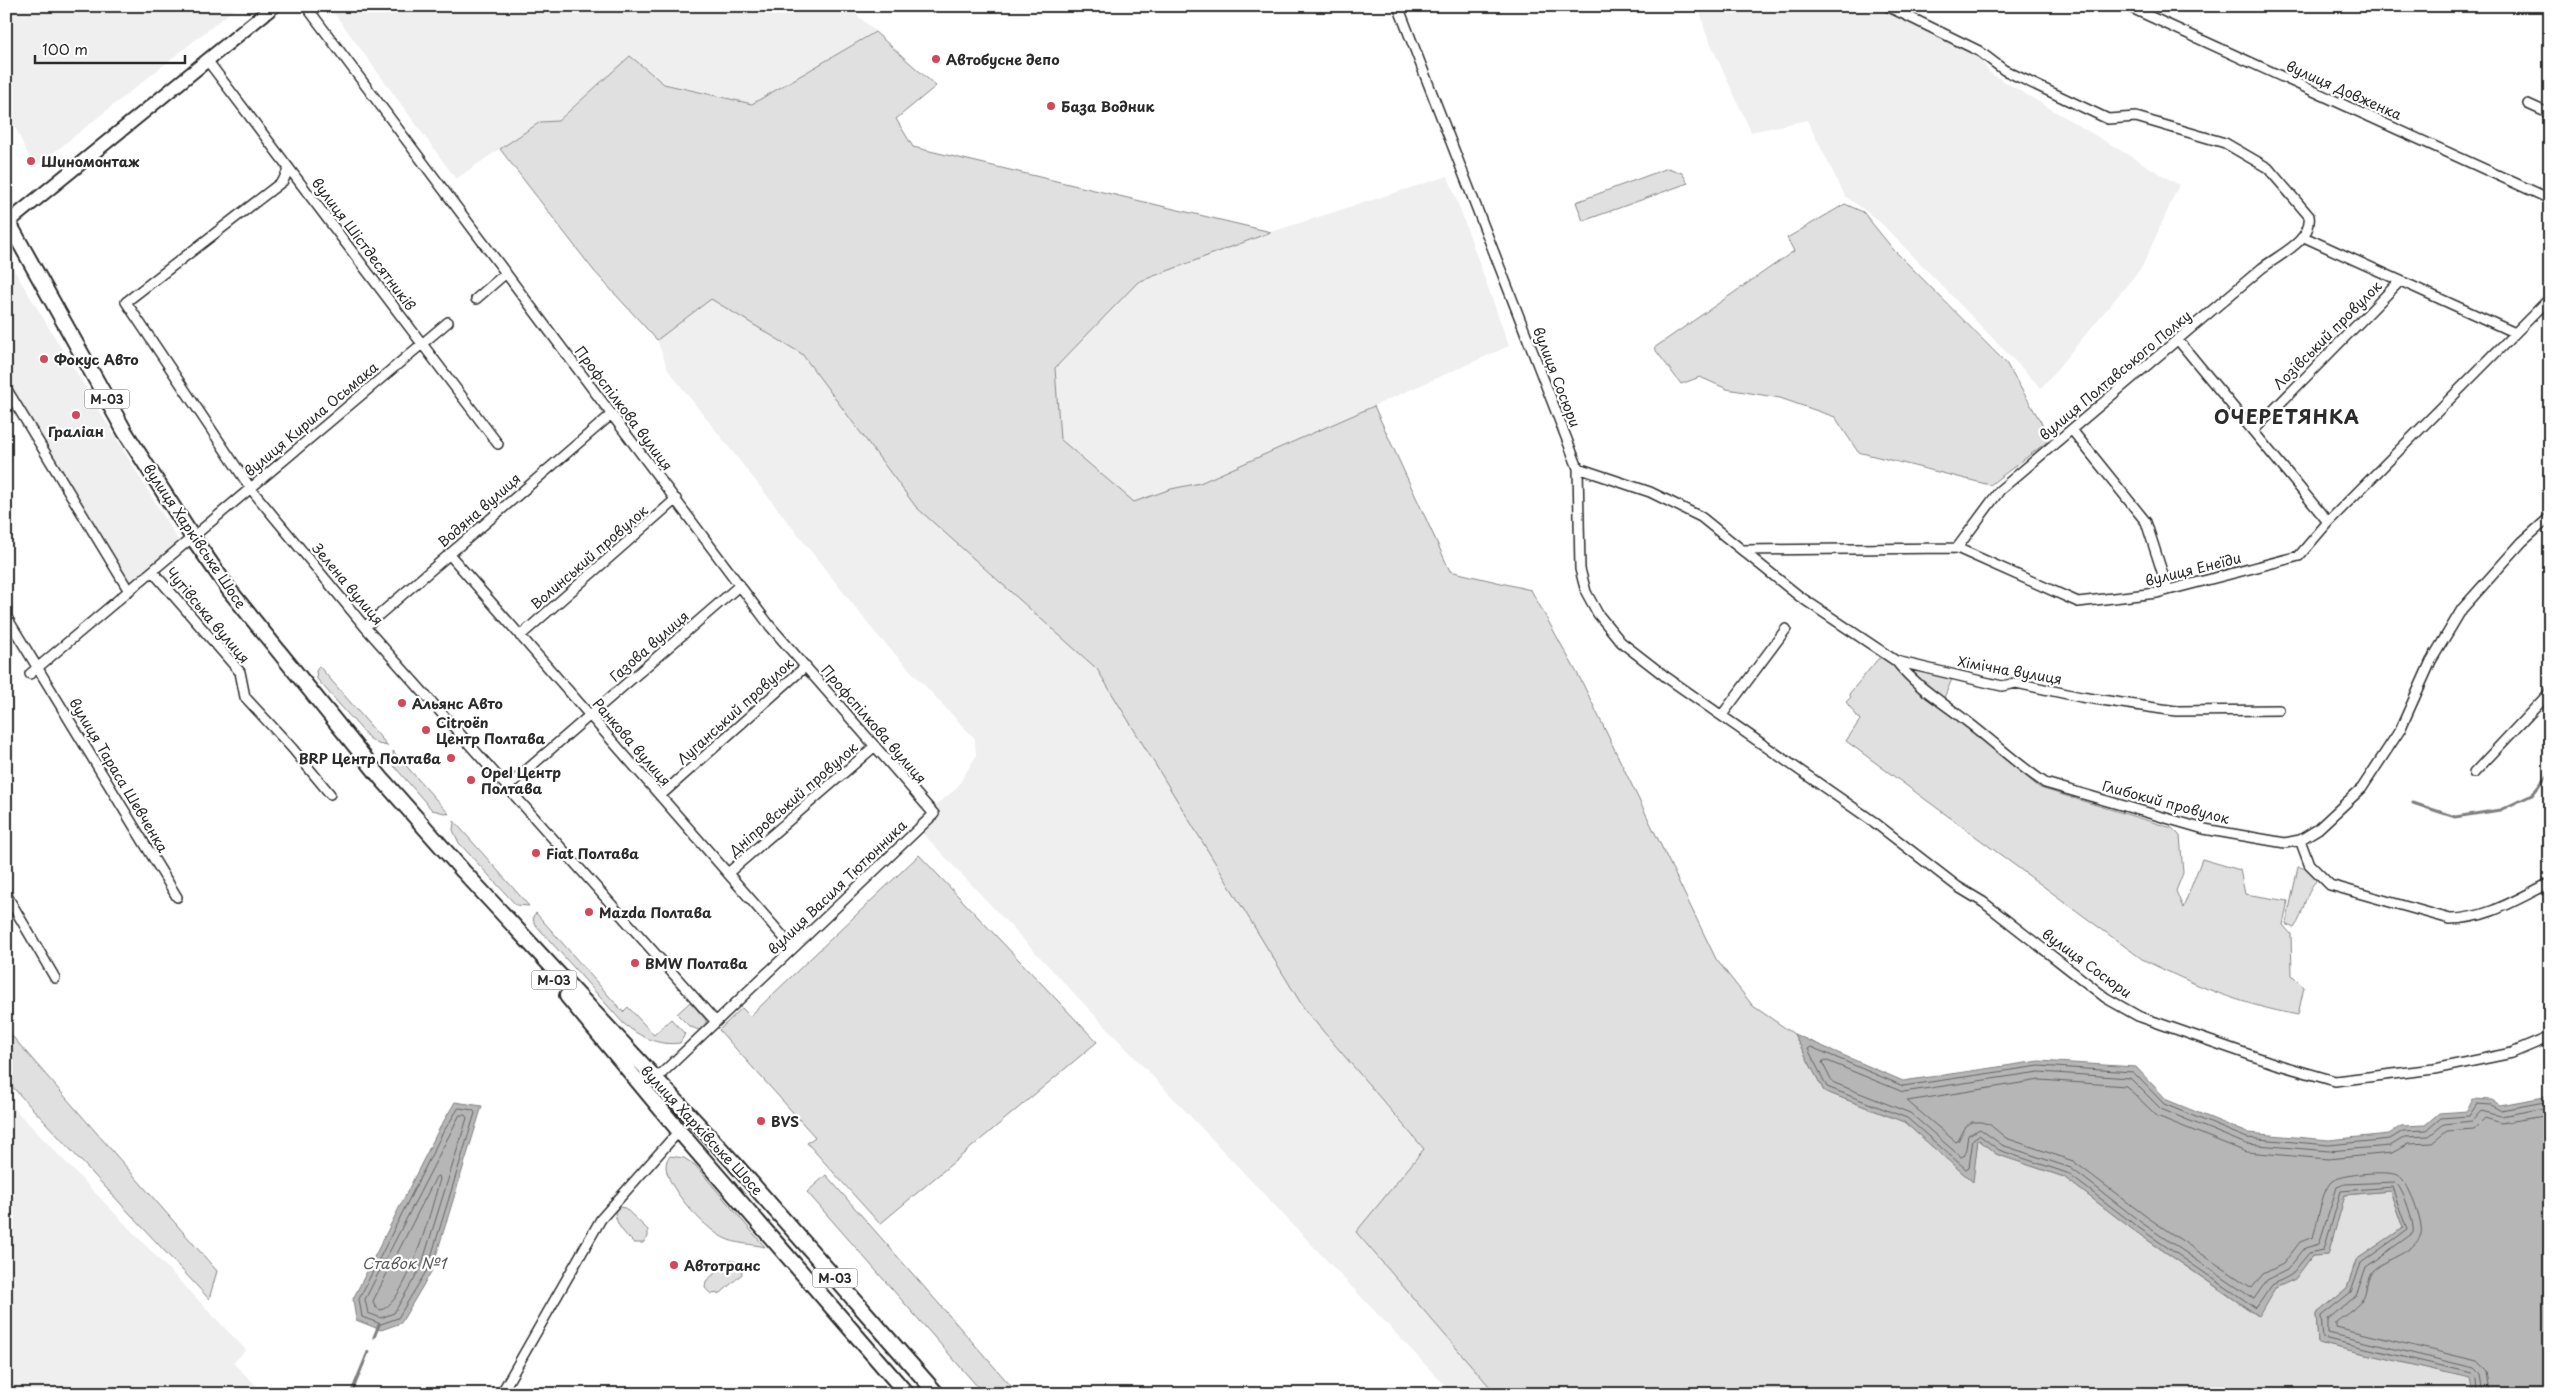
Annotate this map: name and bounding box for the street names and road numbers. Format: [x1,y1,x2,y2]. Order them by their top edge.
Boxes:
street label: вулиця Довженка [2283,55,2405,125]
street label: вулиця Шістдесятників [307,173,421,315]
street label: Лозівський провулок [2268,275,2387,394]
street label: вулиця Полтавського Полку [2034,305,2196,445]
street label: вулиця Сосюри [1528,324,1586,430]
street label: Профспілкова вулиця [570,341,678,475]
street label: вулиця Кирила Осьмака [239,357,383,481]
road number: М-03 [84,389,130,408]
street label: вулиця Харківське Шосе [139,459,252,613]
street label: Водяна вулиця [433,468,525,552]
street label: Волинський провулок [526,500,653,614]
street label: Зелена вулиця [307,539,389,629]
street label: вулиця Енеїди [2143,547,2243,591]
street label: Чутівська вулиця [161,562,255,668]
street label: Газова вулиця [605,606,693,686]
street label: Хімічна вулиця [1956,650,2064,690]
street label: Луганський провулок [672,652,799,769]
street label: Профспілкова вулиця [816,660,932,788]
street label: вулиця Тараса Шевченка [64,694,174,856]
street label: Ранкова вулиця [588,694,676,790]
street label: Дніпровський провулок [723,737,863,862]
street label: Глибокий провулок [2100,775,2233,829]
street label: вулиця Василя Тютюнника [763,815,911,959]
street label: вулиця Сосюри [2038,923,2136,1003]
road number: М-03 [532,970,576,990]
street label: вулиця Харківське Шосе [636,1060,768,1200]
road number: М-03 [812,1268,858,1288]

